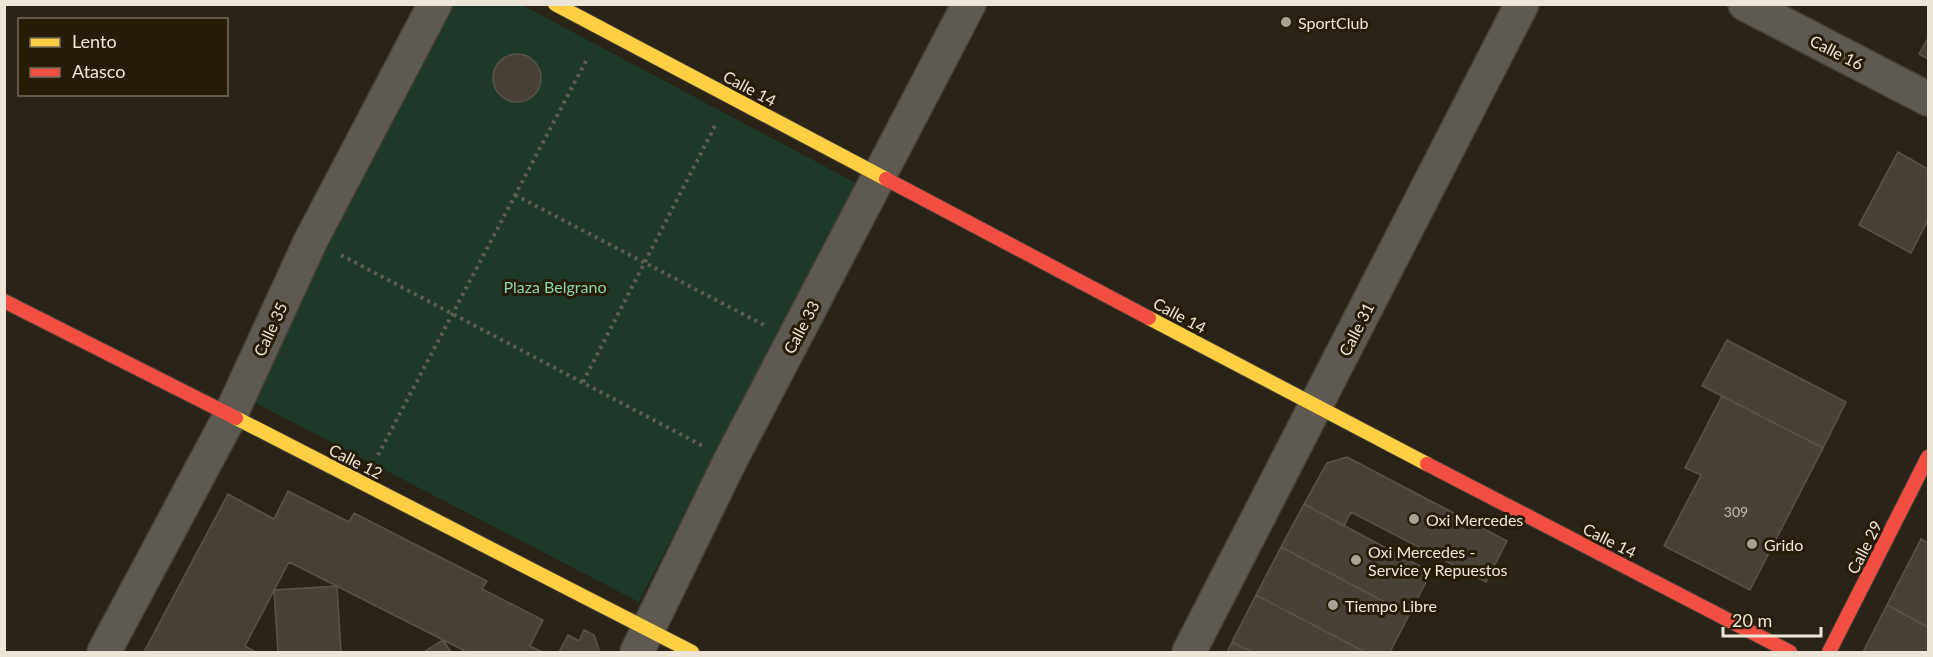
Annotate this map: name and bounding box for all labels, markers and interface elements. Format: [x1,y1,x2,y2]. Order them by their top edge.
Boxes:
place label: SportClub [1298,13,1368,32]
marker: SportClub [1279,15,1293,29]
legend [18,18,228,96]
text: Lento [72,30,117,52]
street label: Calle 16 [1807,31,1867,73]
text: Atasco [72,60,125,82]
street label: Calle 14 [720,66,780,110]
park label: Plaza Belgrano [504,277,606,296]
street label: Calle 14 [1150,293,1210,337]
street label: Calle 33 [779,297,823,357]
street label: Calle 35 [249,299,291,359]
street label: Calle 31 [1335,299,1377,359]
street label: Calle 12 [326,440,386,482]
house number: 309 [1724,503,1748,520]
place label: Oxi Mercedes [1426,510,1523,529]
marker: Oxi Mercedes [1407,512,1421,526]
street label: Calle 29 [1843,517,1885,577]
street label: Calle 14 [1580,519,1640,561]
place label: Grido [1764,535,1803,554]
marker: Grido [1745,537,1759,551]
place label: Oxi Mercedes - Service y Repuestos [1368,542,1508,579]
marker: Oxi Mercedes - Service y Repuestos [1349,553,1363,567]
place label: Tiempo Libre [1345,596,1437,615]
marker: Tiempo Libre [1326,598,1340,612]
scale bar [1723,600,1820,638]
text: 20 m [1732,609,1772,631]

